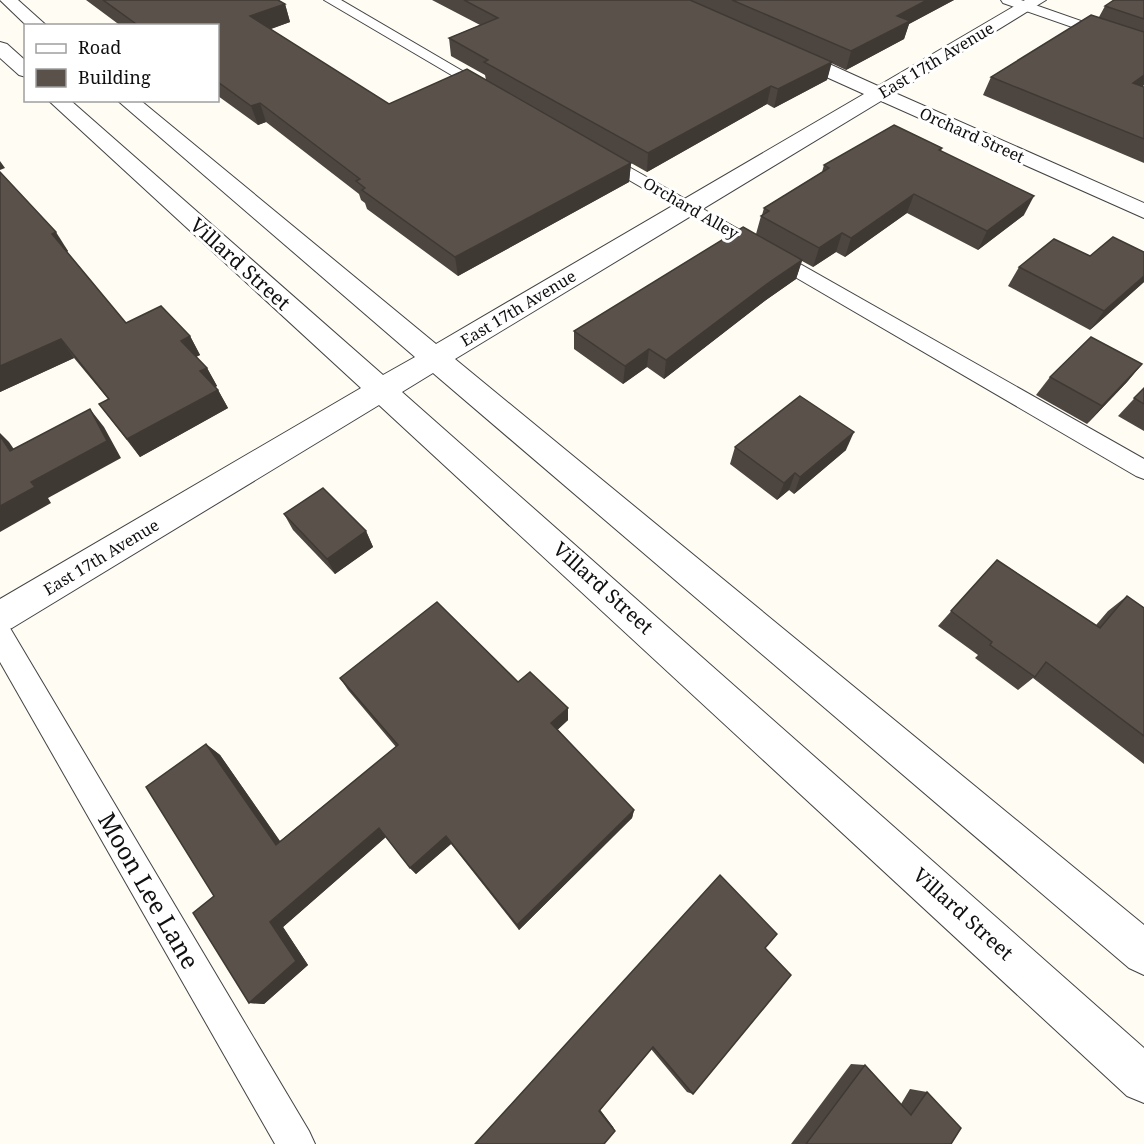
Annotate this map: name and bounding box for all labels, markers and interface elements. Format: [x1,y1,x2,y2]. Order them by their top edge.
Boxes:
street label: East 17th Avenue [874,17,998,103]
legend [24,24,219,102]
text: Road [78,35,121,59]
text: Building [78,65,151,89]
street label: Orchard Street [916,102,1028,168]
street label: Orchard Alley [639,172,744,245]
street label: Villard Street [184,211,296,316]
street label: East 17th Avenue [456,265,580,351]
street label: East 17th Avenue [39,514,163,600]
street label: Villard Street [547,535,659,640]
street label: Moon Lee Lane [91,806,207,975]
street label: Villard Street [907,861,1019,966]

